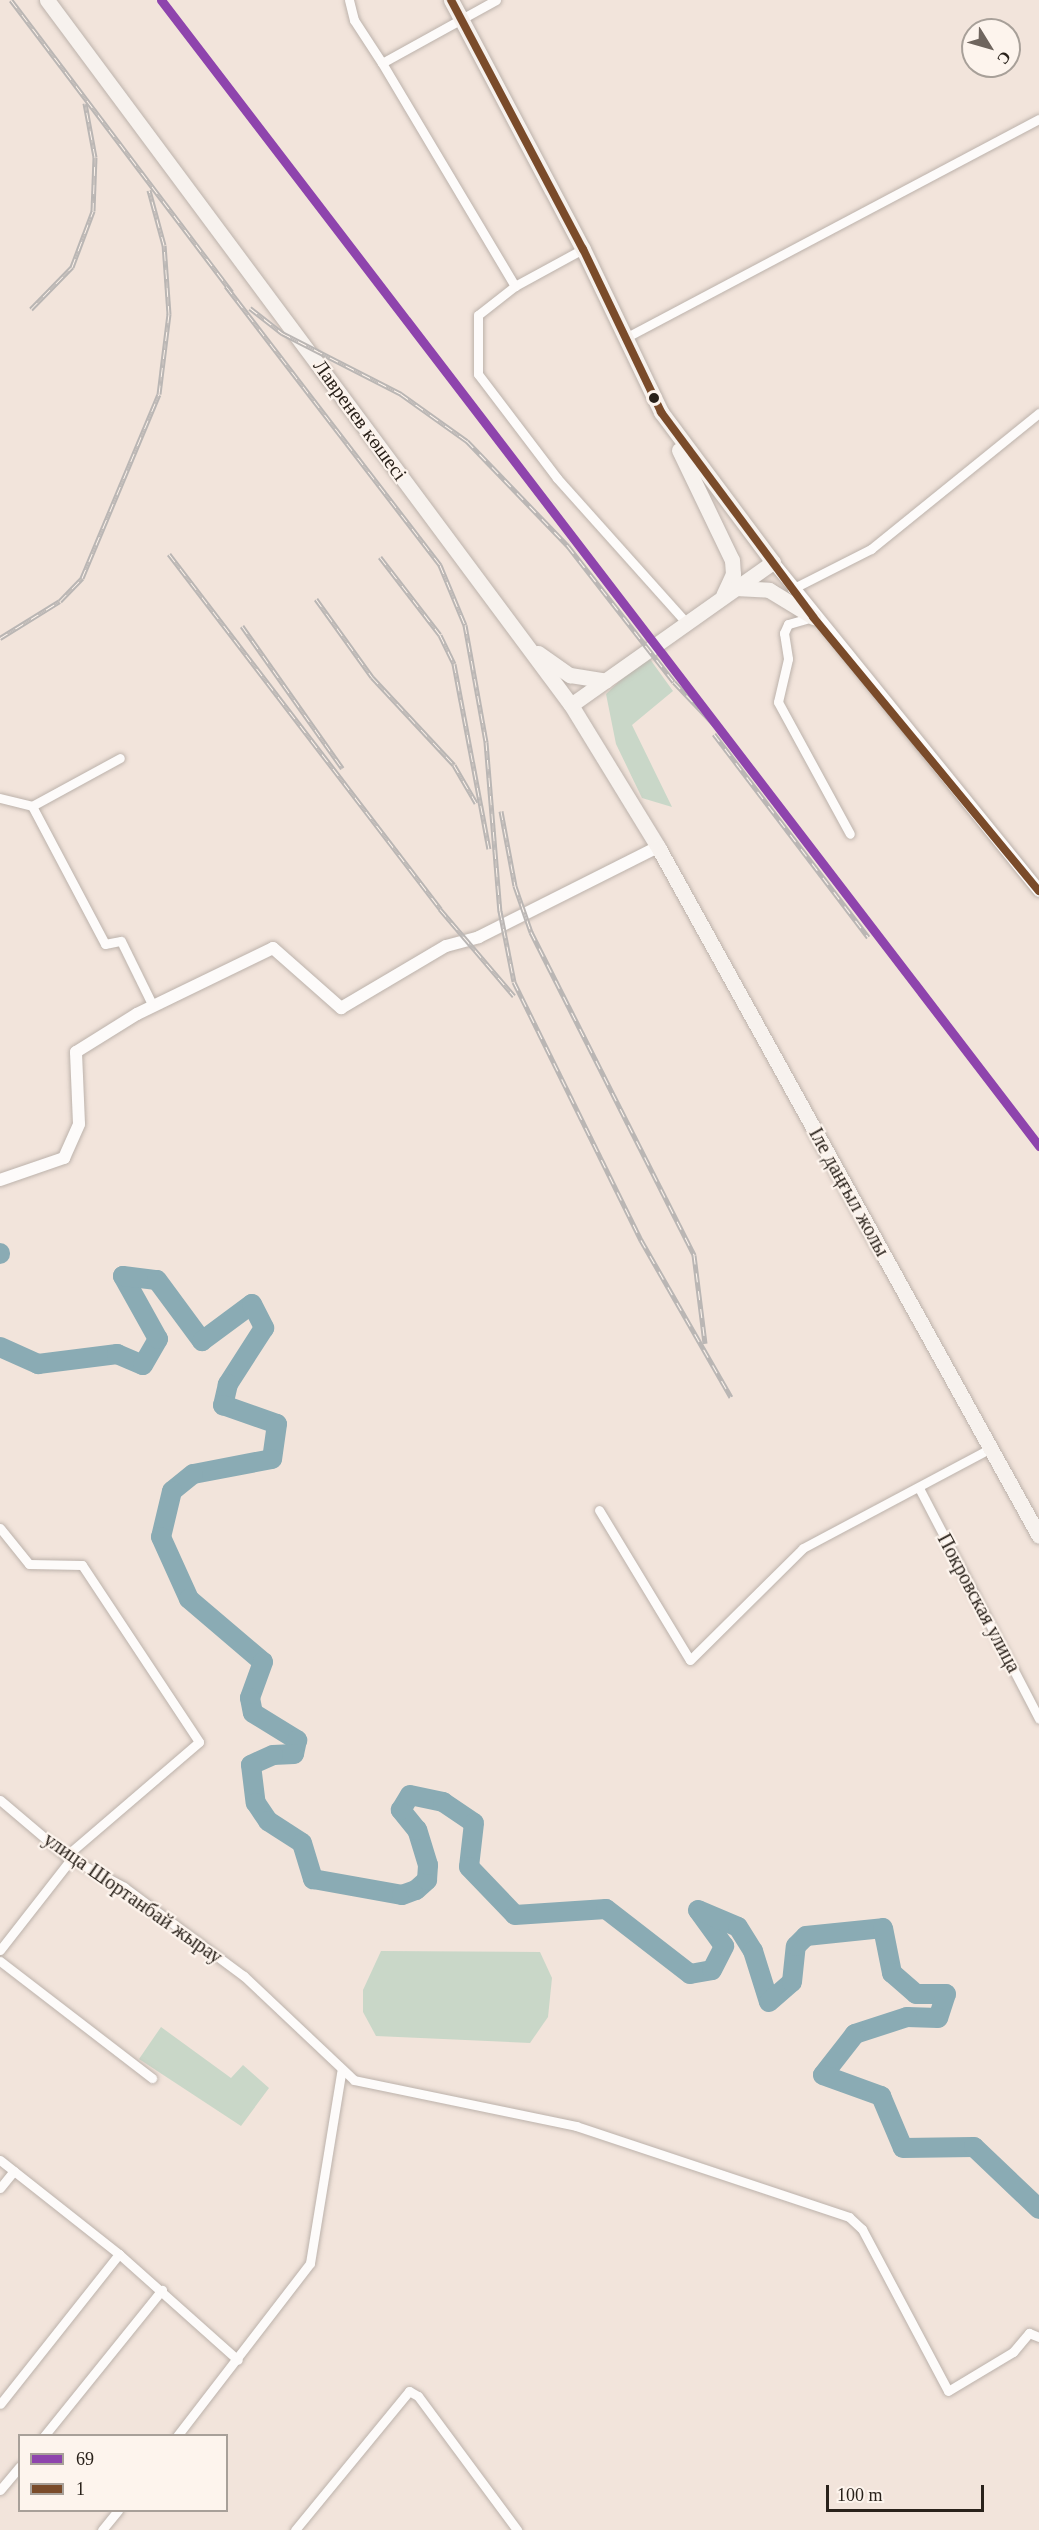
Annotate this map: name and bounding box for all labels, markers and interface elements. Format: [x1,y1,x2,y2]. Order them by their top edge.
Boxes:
north arrow [961,18,1021,78]
text: С [994,48,1014,68]
street label: Лавренев көшесі [308,355,412,485]
unlabelled marker [648,392,660,404]
street label: Іле даңғыл жолы [804,1123,894,1261]
street label: Покровская улица [932,1529,1026,1677]
street label: улица Шортанбай жырау [39,1827,227,1969]
legend [18,2434,228,2512]
text: 69 [76,2449,94,2469]
scale bar [829,2473,986,2511]
text: 1 [76,2479,85,2499]
text: 100 m [837,2485,883,2505]

